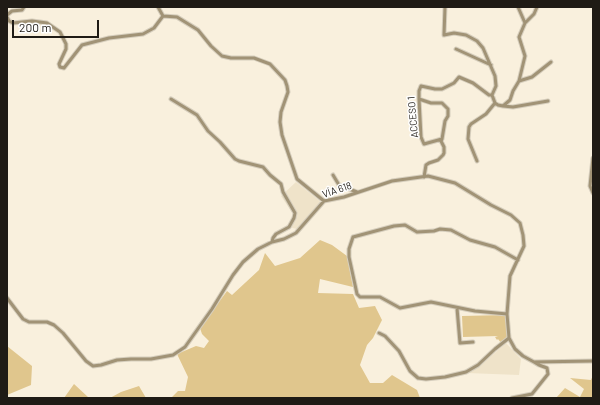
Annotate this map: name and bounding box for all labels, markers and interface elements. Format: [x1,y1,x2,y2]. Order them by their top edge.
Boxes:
scale bar [14,12,101,38]
text: 200 m [19,20,51,34]
street label: ACCESO 1 [405,96,421,138]
street label: VÍA 618 [321,179,353,201]

